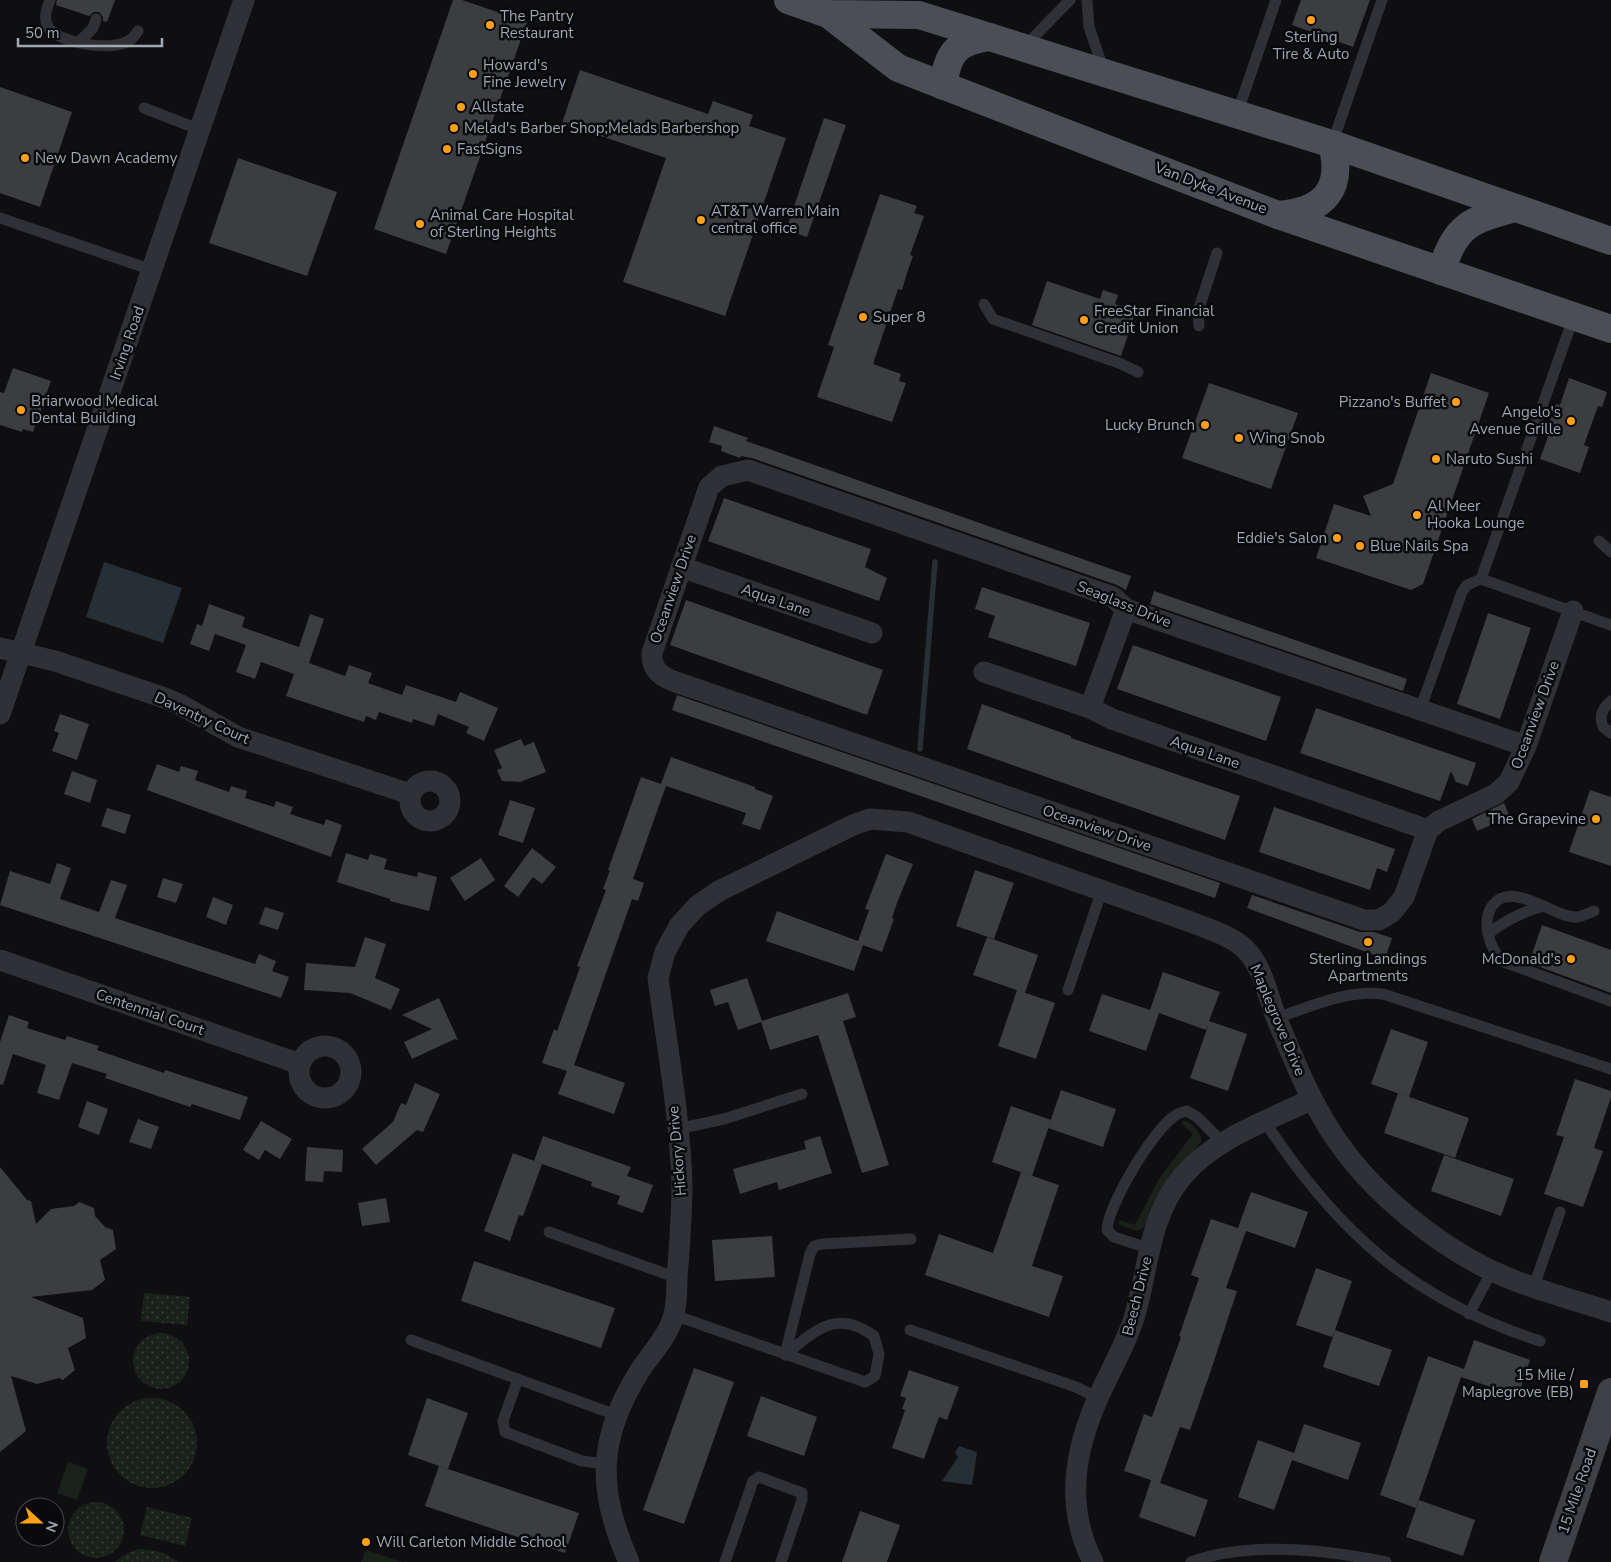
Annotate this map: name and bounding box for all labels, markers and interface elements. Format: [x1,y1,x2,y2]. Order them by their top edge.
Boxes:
place label: The Pantry Restaurant [500,6,574,43]
marker: Sterling Tire & Auto [1305,14,1317,26]
scale bar [18,15,161,47]
marker: The Pantry Restaurant [484,19,496,31]
text: 50 m [25,23,60,43]
place label: Sterling Tire & Auto [1273,27,1349,64]
place label: Howard's Fine Jewelry [483,55,567,92]
marker: Howard's Fine Jewelry [467,68,479,80]
place label: Allstate [471,97,524,117]
marker: Allstate [455,101,467,113]
place label: Melad's Barber Shop;Melads Barbershop [464,118,740,138]
marker: Melad's Barber Shop;Melads Barbershop [448,122,460,134]
place label: FastSigns [457,139,523,159]
marker: FastSigns [441,143,453,155]
place label: New Dawn Academy [35,148,178,168]
marker: New Dawn Academy [19,152,31,164]
street label: Van Dyke Avenue [1151,157,1270,219]
place label: AT&T Warren Main central office [711,201,840,238]
place label: Animal Care Hospital of Sterling Heights [430,205,574,242]
marker: AT&T Warren Main central office [695,214,707,226]
marker: Animal Care Hospital of Sterling Heights [414,218,426,230]
place label: FreeStar Financial Credit Union [1094,301,1215,338]
street label: Irving Road [105,303,149,383]
place label: Super 8 [873,307,926,327]
marker: Super 8 [857,311,869,323]
marker: FreeStar Financial Credit Union [1078,314,1090,326]
place label: Briarwood Medical Dental Building [31,391,158,428]
place label: Pizzano's Buffet [1339,392,1447,412]
marker: Pizzano's Buffet [1450,396,1462,408]
place label: Angelo's Avenue Grille [1470,402,1561,439]
marker: Briarwood Medical Dental Building [15,404,27,416]
place label: Lucky Brunch [1105,415,1195,435]
marker: Angelo's Avenue Grille [1565,415,1577,427]
marker: Lucky Brunch [1199,419,1211,431]
place label: Wing Snob [1249,428,1325,448]
marker: Wing Snob [1233,432,1245,444]
place label: Naruto Sushi [1446,449,1533,469]
marker: Naruto Sushi [1430,453,1442,465]
place label: Al Meer Hooka Lounge [1427,496,1524,533]
marker: Al Meer Hooka Lounge [1411,509,1423,521]
place label: Eddie's Salon [1237,528,1327,548]
street label: Oceanview Drive [645,532,701,646]
marker: Eddie's Salon [1331,532,1343,544]
place label: Blue Nails Spa [1370,536,1469,556]
marker: Blue Nails Spa [1354,540,1366,552]
street label: Seaglass Drive [1074,576,1174,632]
street label: Aqua Lane [739,579,814,621]
street label: Oceanview Drive [1506,658,1564,772]
street label: Daventry Court [151,687,254,749]
street label: Aqua Lane [1168,731,1243,773]
street label: Oceanview Drive [1040,800,1154,856]
place label: The Grapevine [1488,809,1586,829]
marker: The Grapevine [1590,813,1602,825]
marker: Sterling Landings Apartments [1362,936,1374,948]
place label: Sterling Landings Apartments [1309,949,1427,986]
place label: McDonald's [1482,949,1561,969]
marker: McDonald's [1565,953,1577,965]
street label: Maplegrove Drive [1246,961,1310,1079]
street label: Centennial Court [93,984,208,1040]
street label: Hickory Drive [663,1105,691,1197]
street label: Beech Drive [1117,1254,1157,1338]
place label: 15 Mile / Maplegrove (EB) [1462,1365,1575,1402]
marker: 15 Mile / Maplegrove (EB) [1578,1378,1590,1390]
street label: 15 Mile Road [1553,1446,1601,1536]
north arrow [15,1497,65,1547]
text: N [41,1518,62,1535]
place label: Will Carleton Middle School [376,1532,566,1552]
marker: Will Carleton Middle School [360,1536,372,1548]

